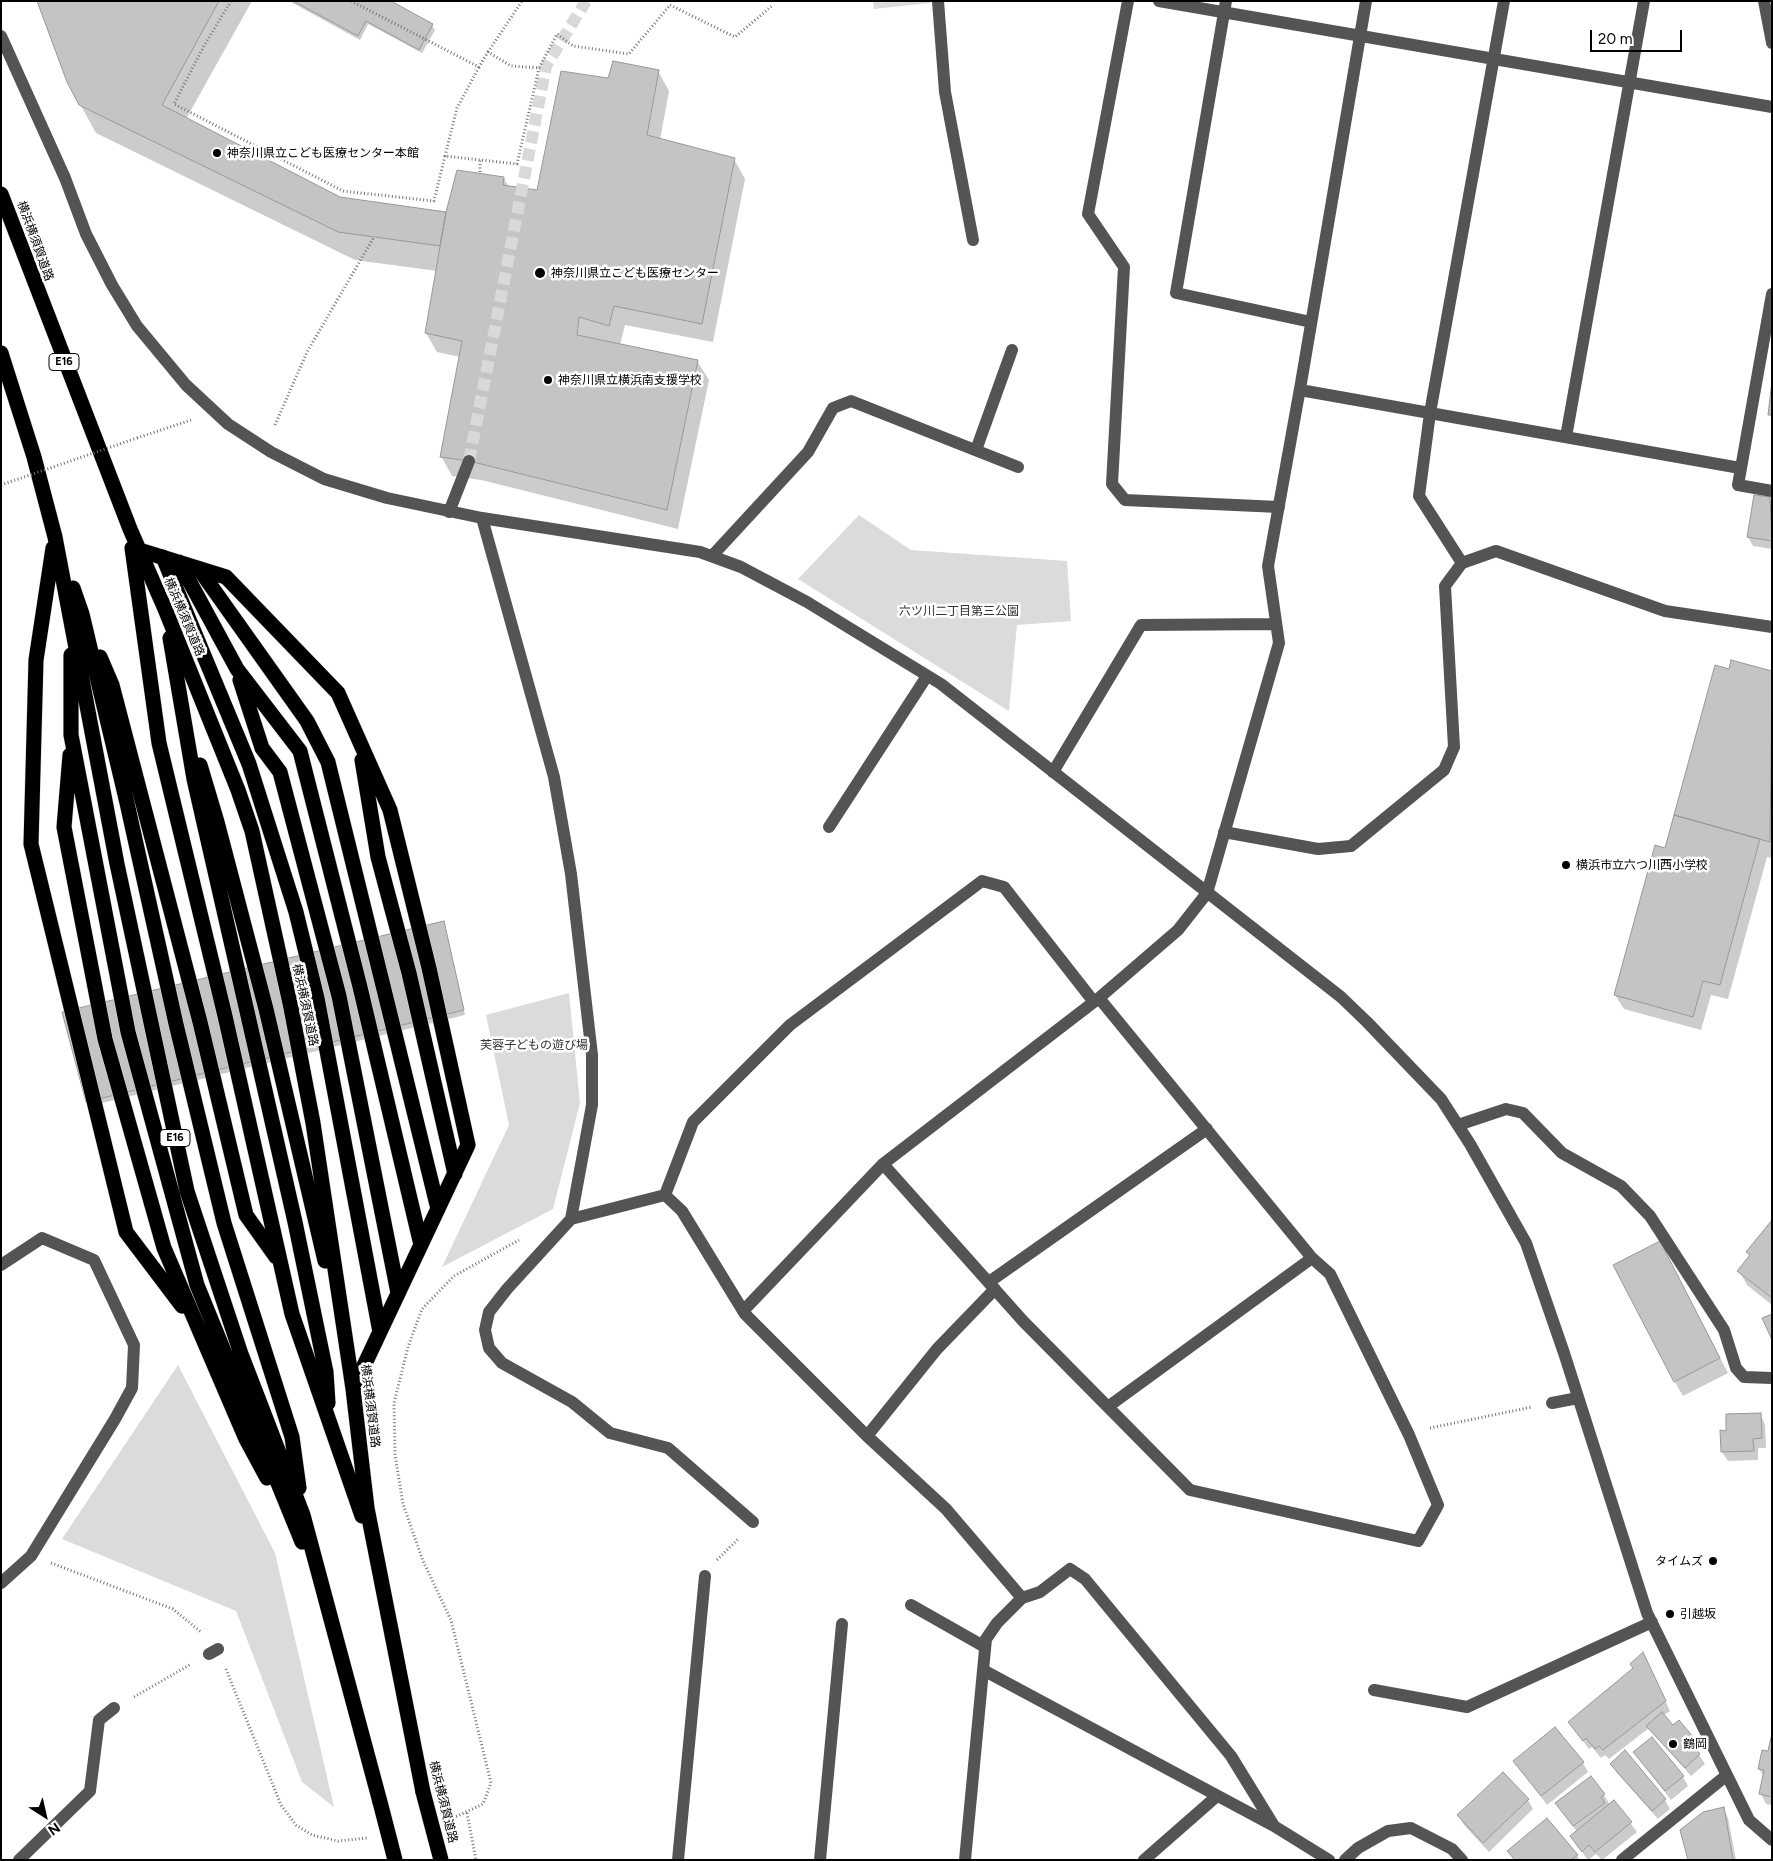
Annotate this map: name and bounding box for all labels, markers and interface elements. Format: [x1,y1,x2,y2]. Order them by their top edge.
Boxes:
scale bar [1593,20,1686,52]
text: 20 m [1598,30,1632,48]
place label: 神奈川県立こども医療センター本館 [227,146,419,160]
marker: 神奈川県立こども医療センター本館 [211,147,223,159]
street label: 横浜横須賀道路 [14,199,56,283]
marker: 神奈川県立こども医療センター [533,266,547,280]
place label: 神奈川県立こども医療センター [551,266,719,280]
road number: E16 [49,354,79,371]
place label: 神奈川県立横浜南支援学校 [558,373,702,387]
marker: 神奈川県立横浜南支援学校 [542,374,554,386]
street label: 横浜横須賀道路 [161,576,207,658]
park label: 六ツ川二丁目第三公園 [899,604,1019,618]
place label: 横浜市立六つ川西小学校 [1576,858,1708,872]
marker: 横浜市立六つ川西小学校 [1560,859,1572,871]
street label: 横浜横須賀道路 [289,962,321,1048]
park label: 芙蓉子どもの遊び場 [480,1038,588,1052]
road number: E16 [160,1130,190,1146]
street label: 横浜横須賀道路 [358,1363,382,1449]
place label: タイムズ [1655,1554,1703,1568]
marker: タイムズ [1707,1555,1719,1567]
place label: 引越坂 [1680,1607,1716,1621]
marker: 引越坂 [1664,1608,1676,1620]
place label: 鶴岡 [1683,1737,1707,1751]
marker: 鶴岡 [1667,1738,1679,1750]
street label: 横浜横須賀道路 [426,1760,460,1844]
north arrow [20,1791,70,1841]
text: N [45,1819,63,1839]

